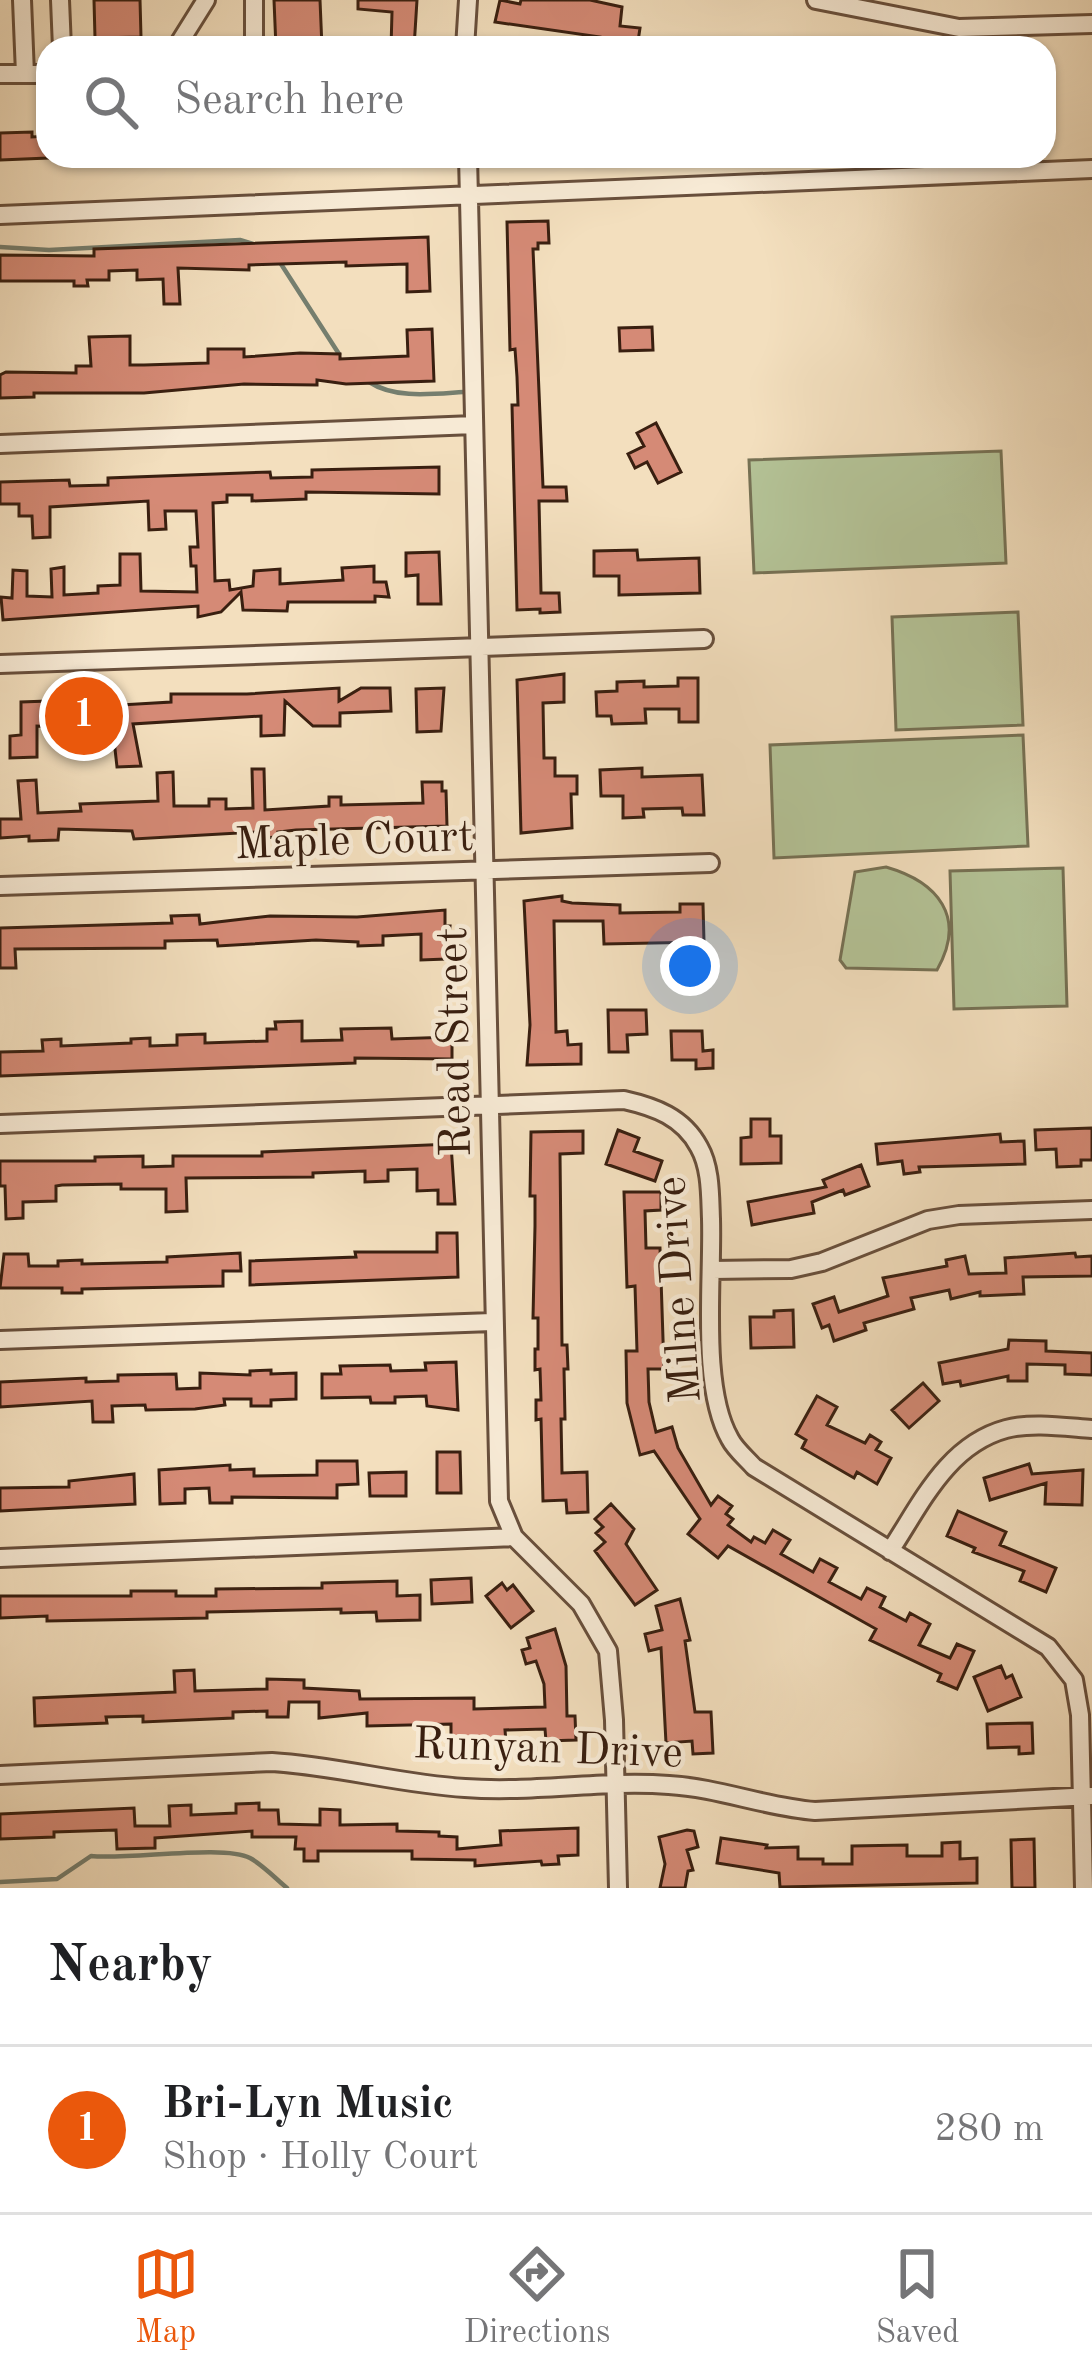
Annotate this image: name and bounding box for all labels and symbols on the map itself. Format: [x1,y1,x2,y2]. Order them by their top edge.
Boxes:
pin: 1 [45,671,123,761]
street label: Maple Court [234,816,475,869]
street label: Read Street [432,926,481,1158]
your location [660,936,720,996]
street label: Milne Drive [650,1175,711,1405]
street label: Runyan Drive [412,1723,684,1778]

